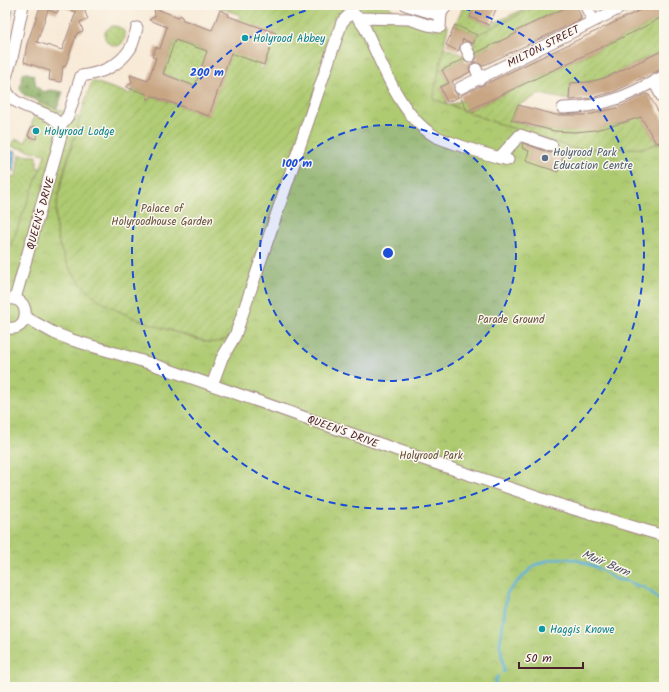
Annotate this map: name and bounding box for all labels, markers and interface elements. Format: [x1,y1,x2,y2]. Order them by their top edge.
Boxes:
street label: MILTON STREET [504,20,584,73]
place label: Holyrood Abbey [253,30,326,48]
marker: Holyrood Abbey [240,33,250,43]
text: 200 m [190,63,224,82]
place label: Holyrood Lodge [44,123,114,141]
marker: Holyrood Lodge [31,126,41,136]
place label: Holyrood Park Education Centre [553,144,633,175]
marker: Holyrood Park Education Centre [540,153,550,163]
text: 100 m [282,154,312,173]
street label: QUEEN'S DRIVE [22,174,60,252]
park label: Palace of Holyroodhouse Garden [111,200,213,231]
centre of rings [381,246,395,260]
park label: Parade Ground [478,311,545,329]
street label: QUEEN'S DRIVE [304,411,382,453]
park label: Holyrood Park [399,447,464,465]
water label: Muir Burn [579,545,634,583]
place label: Haggis Knowe [550,621,614,639]
marker: Haggis Knowe [537,624,547,634]
scale bar [519,644,583,670]
text: 50 m [525,649,552,668]

